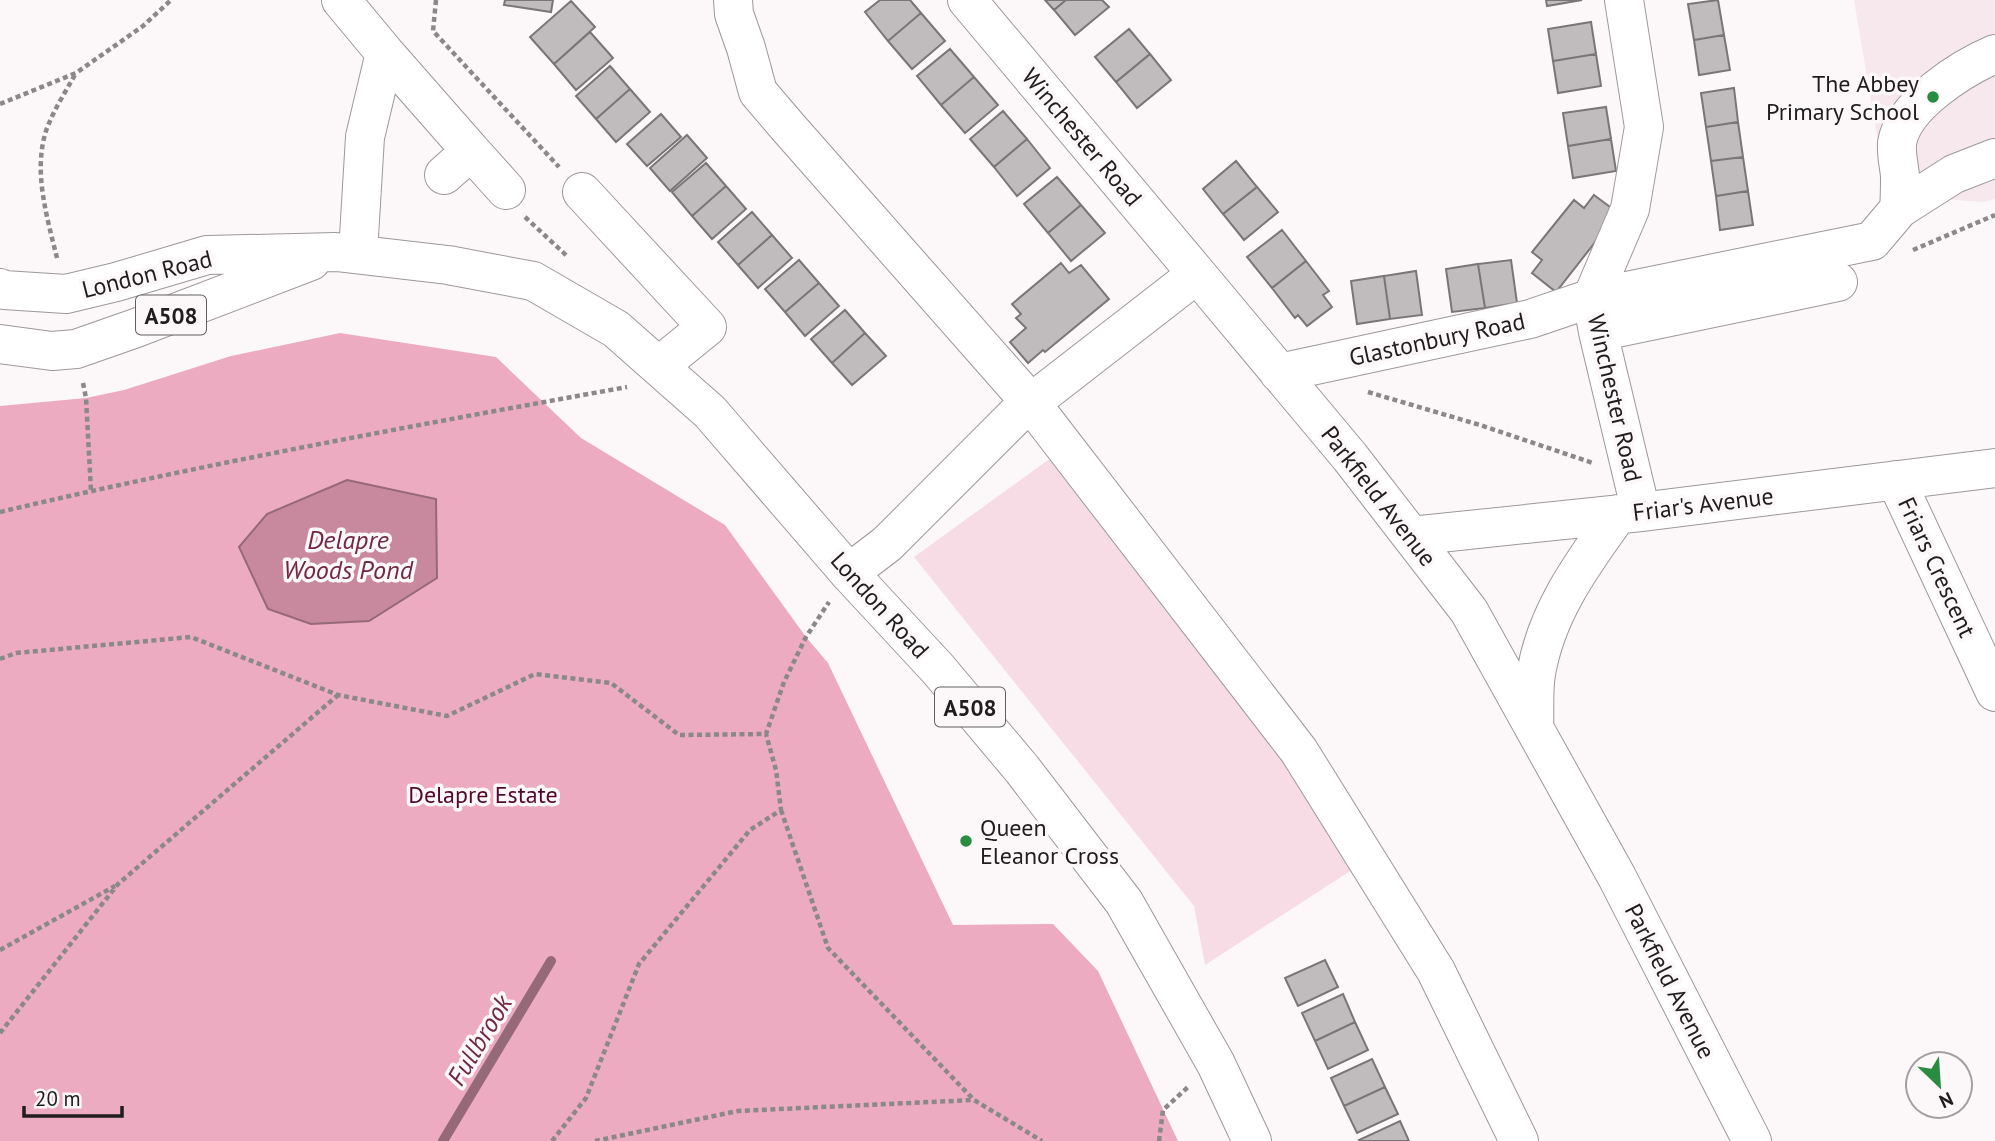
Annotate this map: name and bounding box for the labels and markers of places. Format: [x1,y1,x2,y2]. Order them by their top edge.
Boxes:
place label: The Abbey Primary School [1766,68,1919,127]
marker: The Abbey Primary School [1925,89,1941,105]
place label: Queen Eleanor Cross [980,812,1119,871]
marker: Queen Eleanor Cross [958,833,974,849]

